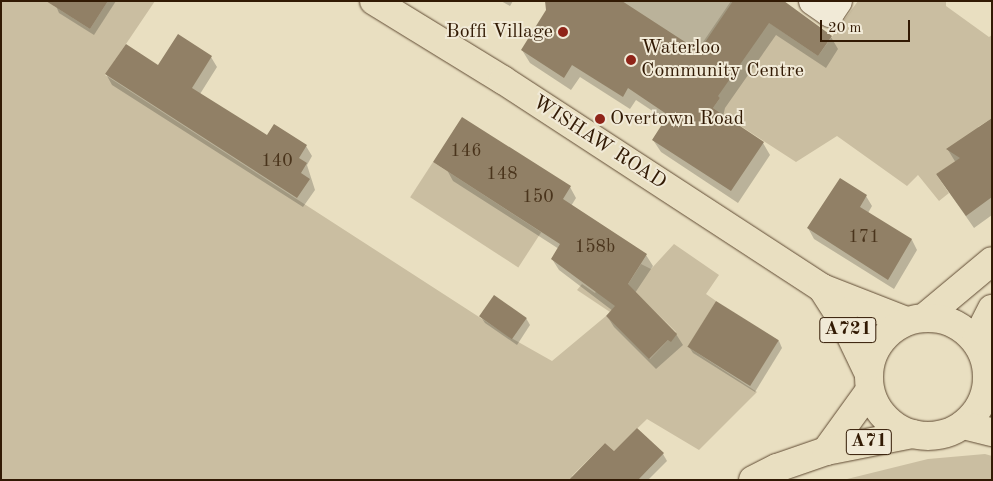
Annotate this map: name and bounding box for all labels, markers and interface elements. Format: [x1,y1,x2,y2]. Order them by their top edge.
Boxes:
scale bar [823,10,913,42]
place label: Boffi Village [446,20,553,44]
text: 20 m [828,21,862,36]
marker: Boffi Village [557,26,569,38]
place label: Waterloo Community Centre [641,36,804,83]
marker: Waterloo Community Centre [625,54,637,66]
street label: WISHAW ROAD [528,91,670,195]
place label: Overtown Road [610,107,744,131]
marker: Overtown Road [594,113,606,125]
house number: 146 [450,140,482,162]
house number: 140 [261,150,293,172]
house number: 148 [486,163,518,185]
house number: 150 [522,186,554,208]
house number: 171 [848,226,880,248]
house number: 158b [575,236,615,258]
road number: A721 [819,314,877,346]
road number: A71 [845,426,893,458]

